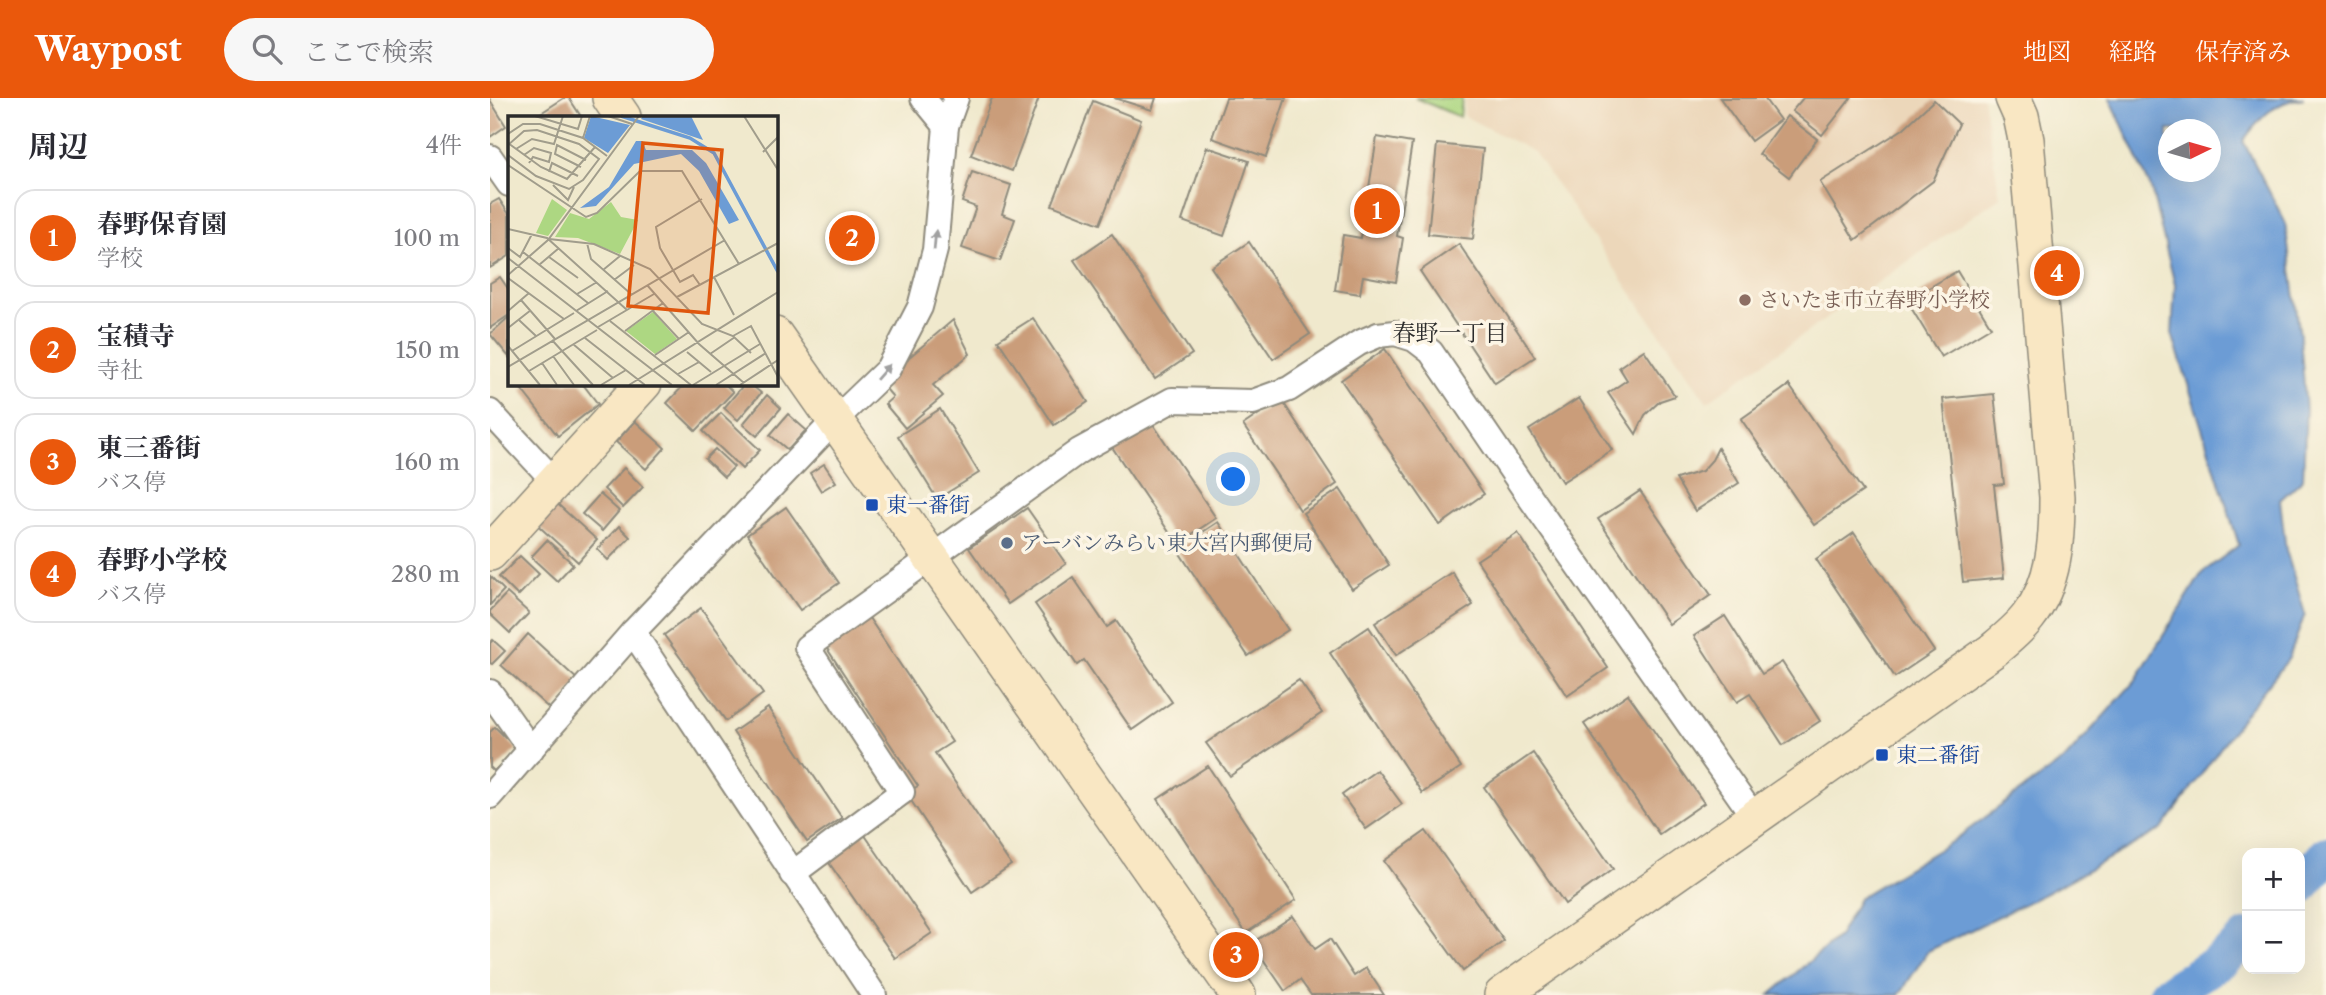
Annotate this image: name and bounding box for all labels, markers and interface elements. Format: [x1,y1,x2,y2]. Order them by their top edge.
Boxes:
search box [224,18,714,81]
text: Waypost [35,29,182,70]
icon: search [248,30,286,68]
text: ここで検索 [304,36,434,68]
text: 地図 [2023,37,2071,66]
text: 経路 [2109,37,2157,66]
text: 保存済み [2195,37,2291,66]
inset map [508,116,777,385]
north arrow [2158,119,2221,182]
text: 周辺 [28,128,88,165]
text: 4件 [426,131,462,159]
pin: 1 [1354,185,1400,237]
text: 春野保育園 [97,208,227,240]
pin: 2 [829,212,875,264]
text: 1 [48,224,58,252]
text: 100 m [394,224,460,252]
one-way arrow [930,229,941,251]
text: 学校 [97,244,143,272]
pin: 4 [2034,247,2080,299]
place label: さいたま市立春野小学校 [1759,287,1990,312]
marker: さいたま市立春野小学校 [1737,292,1753,308]
district label: 春野一丁目 [1393,319,1508,347]
text: 宝積寺 [97,320,175,352]
text: 2 [46,336,60,364]
text: 150 m [396,336,460,364]
text: 寺社 [97,356,143,384]
one-way arrow [875,363,891,381]
text: 東三番街 [97,432,201,464]
text: 3 [47,448,60,476]
text: 160 m [395,448,460,476]
your location [1216,462,1250,496]
text: バス停 [97,468,166,496]
place label: 東一番街 [886,492,970,517]
marker: 東一番街 [864,497,880,513]
place label: アーバンみらい東大宮内郵便局 [1021,530,1313,555]
marker: アーバンみらい東大宮内郵便局 [999,535,1015,551]
text: 春野小学校 [97,544,227,576]
text: 4 [46,560,60,588]
text: 280 m [391,560,460,588]
text: バス停 [97,580,166,608]
place label: 東二番街 [1896,742,1980,767]
marker: 東二番街 [1874,747,1890,763]
map controls [2242,848,2305,974]
button: + [2242,848,2305,911]
button: − [2242,911,2305,974]
pin: 3 [1213,929,1259,981]

